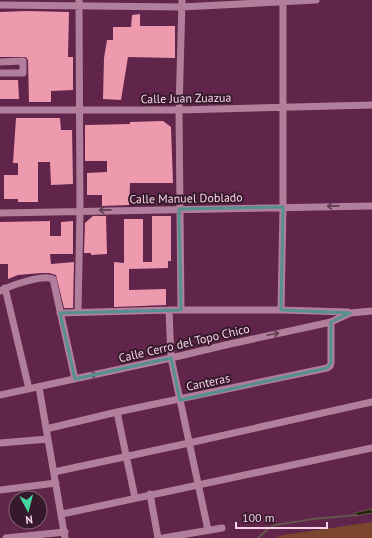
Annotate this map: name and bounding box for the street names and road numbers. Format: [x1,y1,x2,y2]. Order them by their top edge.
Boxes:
street label: Calle Juan Zuazua [140,90,232,106]
street label: Calle Manuel Doblado [129,190,243,206]
street label: Calle Cerro del Topo Chico [117,321,251,365]
street label: Canteras [185,370,231,394]

